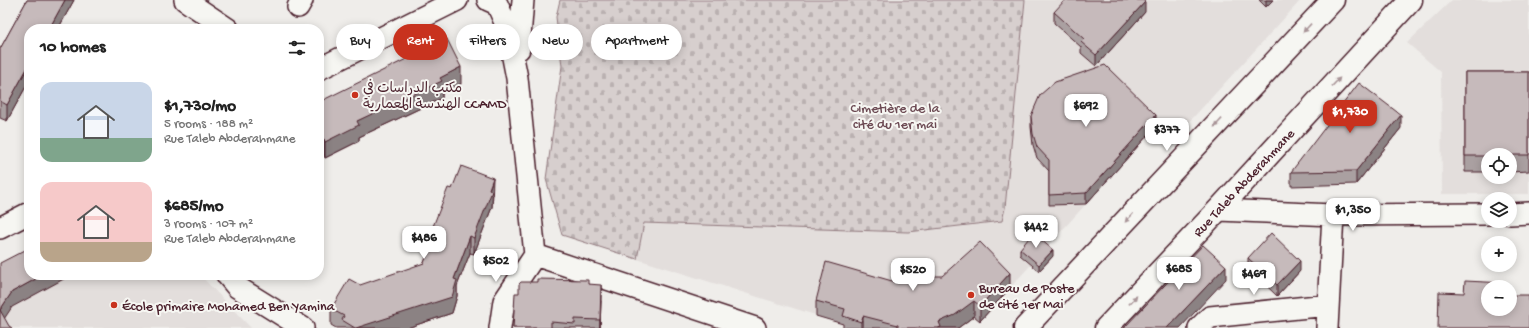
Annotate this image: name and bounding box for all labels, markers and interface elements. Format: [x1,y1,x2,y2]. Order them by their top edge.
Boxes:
one-way arrow [1302,23,1311,34]
chip: Buy [336,24,385,60]
chip: Rent [393,24,448,60]
chip: Filters [456,24,520,60]
chip: New [528,24,583,60]
chip: Apartment [591,24,682,60]
icon: filters [286,37,308,59]
text: 10 homes [40,38,106,58]
one-way arrow [1331,77,1341,87]
place label: مكتب الدراسات في الهندسة المعمارية CCAMD [363,79,507,114]
marker: مكتب الدراسات في الهندسة المعمارية CCAMD [350,90,360,100]
pin: $692 [1062,94,1110,128]
text: $1,730/mo [164,97,236,117]
icon: home [72,98,120,146]
text: $692 [1073,99,1099,114]
pin: $1,730 [1317,100,1383,134]
park label: Cimetière de la cité du 1er mai [851,101,941,134]
text: $1,730 [1332,105,1368,120]
text: 5 rooms · 188 m² [164,117,253,132]
pin: $377 [1143,118,1191,152]
one-way arrow [1213,118,1222,128]
text: $377 [1154,123,1180,138]
street label: Rue Taleb Abderahmane [1190,126,1300,241]
text: Rue Taleb Abderahmane [164,132,295,147]
map controls [1481,148,1517,316]
button: locate [1481,148,1517,184]
button: layers [1481,192,1517,228]
text: $685/mo [164,197,223,217]
icon: home [72,198,120,246]
pin: $1,350 [1320,198,1386,232]
text: $1,350 [1335,203,1371,218]
one-way arrow [1124,213,1133,223]
pin: $442 [1012,215,1060,249]
text: 3 rooms · 107 m² [164,217,253,232]
text: $442 [1024,220,1048,235]
pin: $486 [400,226,448,260]
text: $486 [411,231,437,246]
text: Rue Taleb Abderahmane [164,232,295,247]
button: + [1481,236,1517,272]
pin: $502 [472,249,520,283]
text: $502 [483,254,509,269]
pin: $685 [1155,257,1203,291]
pin: $520 [889,258,937,292]
text: $685 [1166,262,1192,277]
pin: $469 [1230,262,1278,296]
text: $520 [900,263,926,278]
text: $469 [1241,267,1267,282]
button: − [1481,280,1517,316]
place label: Bureau de Poste de cité 1er Mai [978,281,1075,314]
marker: Bureau de Poste de cité 1er Mai [966,290,976,300]
one-way arrow [1128,295,1138,305]
place label: École primaire Mohamed Ben Yamina [122,299,336,316]
marker: École primaire Mohamed Ben Yamina [109,300,119,310]

